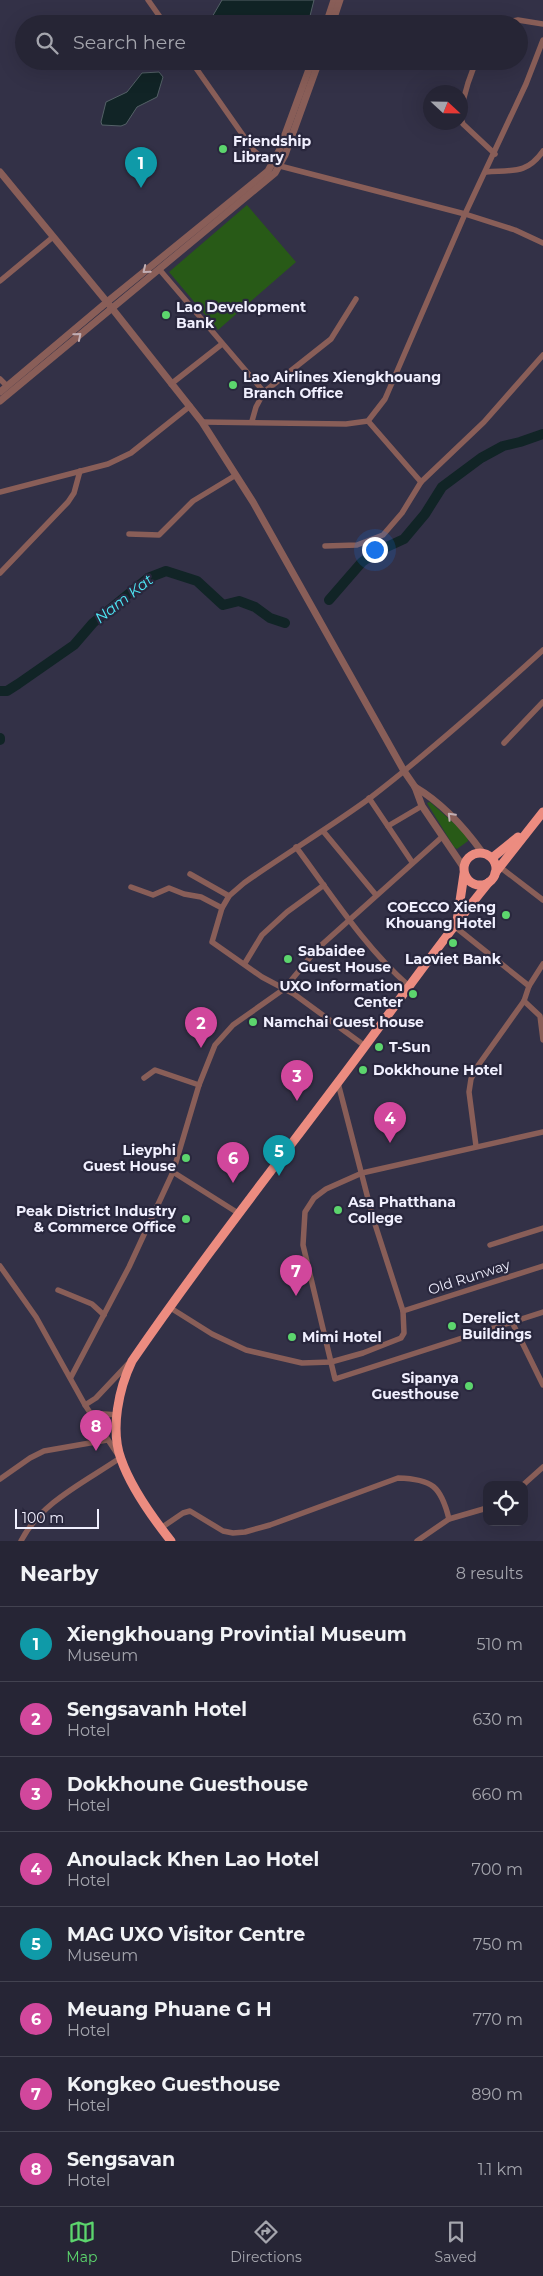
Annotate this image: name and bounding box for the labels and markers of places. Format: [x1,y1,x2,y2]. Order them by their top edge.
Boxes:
place label: Friendship Library [233,132,312,166]
marker: Friendship Library [217,143,229,155]
pin: 1 [125,147,157,188]
place label: Lao Development Bank [176,298,306,332]
marker: Lao Development Bank [160,309,172,321]
place label: Lao Airlines Xiengkhouang Branch Office [243,368,441,402]
marker: Lao Airlines Xiengkhouang Branch Office [227,379,239,391]
place label: COECCO Xieng Khouang Hotel [386,898,496,932]
marker: COECCO Xieng Khouang Hotel [500,909,512,921]
marker: Laoviet Bank [447,937,459,949]
place label: Sabaidee Guest House [298,942,391,976]
place label: Laoviet Bank [405,950,502,968]
marker: Sabaidee Guest House [282,953,294,965]
place label: UXO Information Center [279,977,403,1011]
marker: UXO Information Center [407,988,419,1000]
pin: 2 [185,1007,217,1048]
place label: Namchai Guest house [263,1013,424,1031]
marker: Namchai Guest house [247,1016,259,1028]
place label: T-Sun [389,1038,431,1056]
marker: T-Sun [373,1041,385,1053]
pin: 3 [281,1060,313,1101]
place label: Dokkhoune Hotel [373,1061,503,1079]
marker: Dokkhoune Hotel [357,1064,369,1076]
pin: 4 [374,1102,406,1143]
pin: 5 [263,1135,295,1176]
place label: Lieyphi Guest House [83,1141,176,1175]
pin: 6 [217,1142,249,1183]
marker: Lieyphi Guest House [180,1152,192,1164]
place label: Asa Phatthana College [347,1193,456,1227]
place label: Peak District Industry & Commerce Office [16,1202,177,1236]
marker: Asa Phatthana College [332,1204,344,1216]
marker: Peak District Industry & Commerce Office [180,1213,192,1225]
pin: 7 [280,1255,312,1296]
place label: Derelict Buildings [462,1309,532,1343]
marker: Derelict Buildings [446,1320,458,1332]
place label: Mimi Hotel [302,1328,382,1346]
marker: Mimi Hotel [286,1331,298,1343]
place label: Sipanya Guesthouse [371,1369,459,1403]
marker: Sipanya Guesthouse [463,1380,475,1392]
pin: 8 [80,1410,112,1451]

